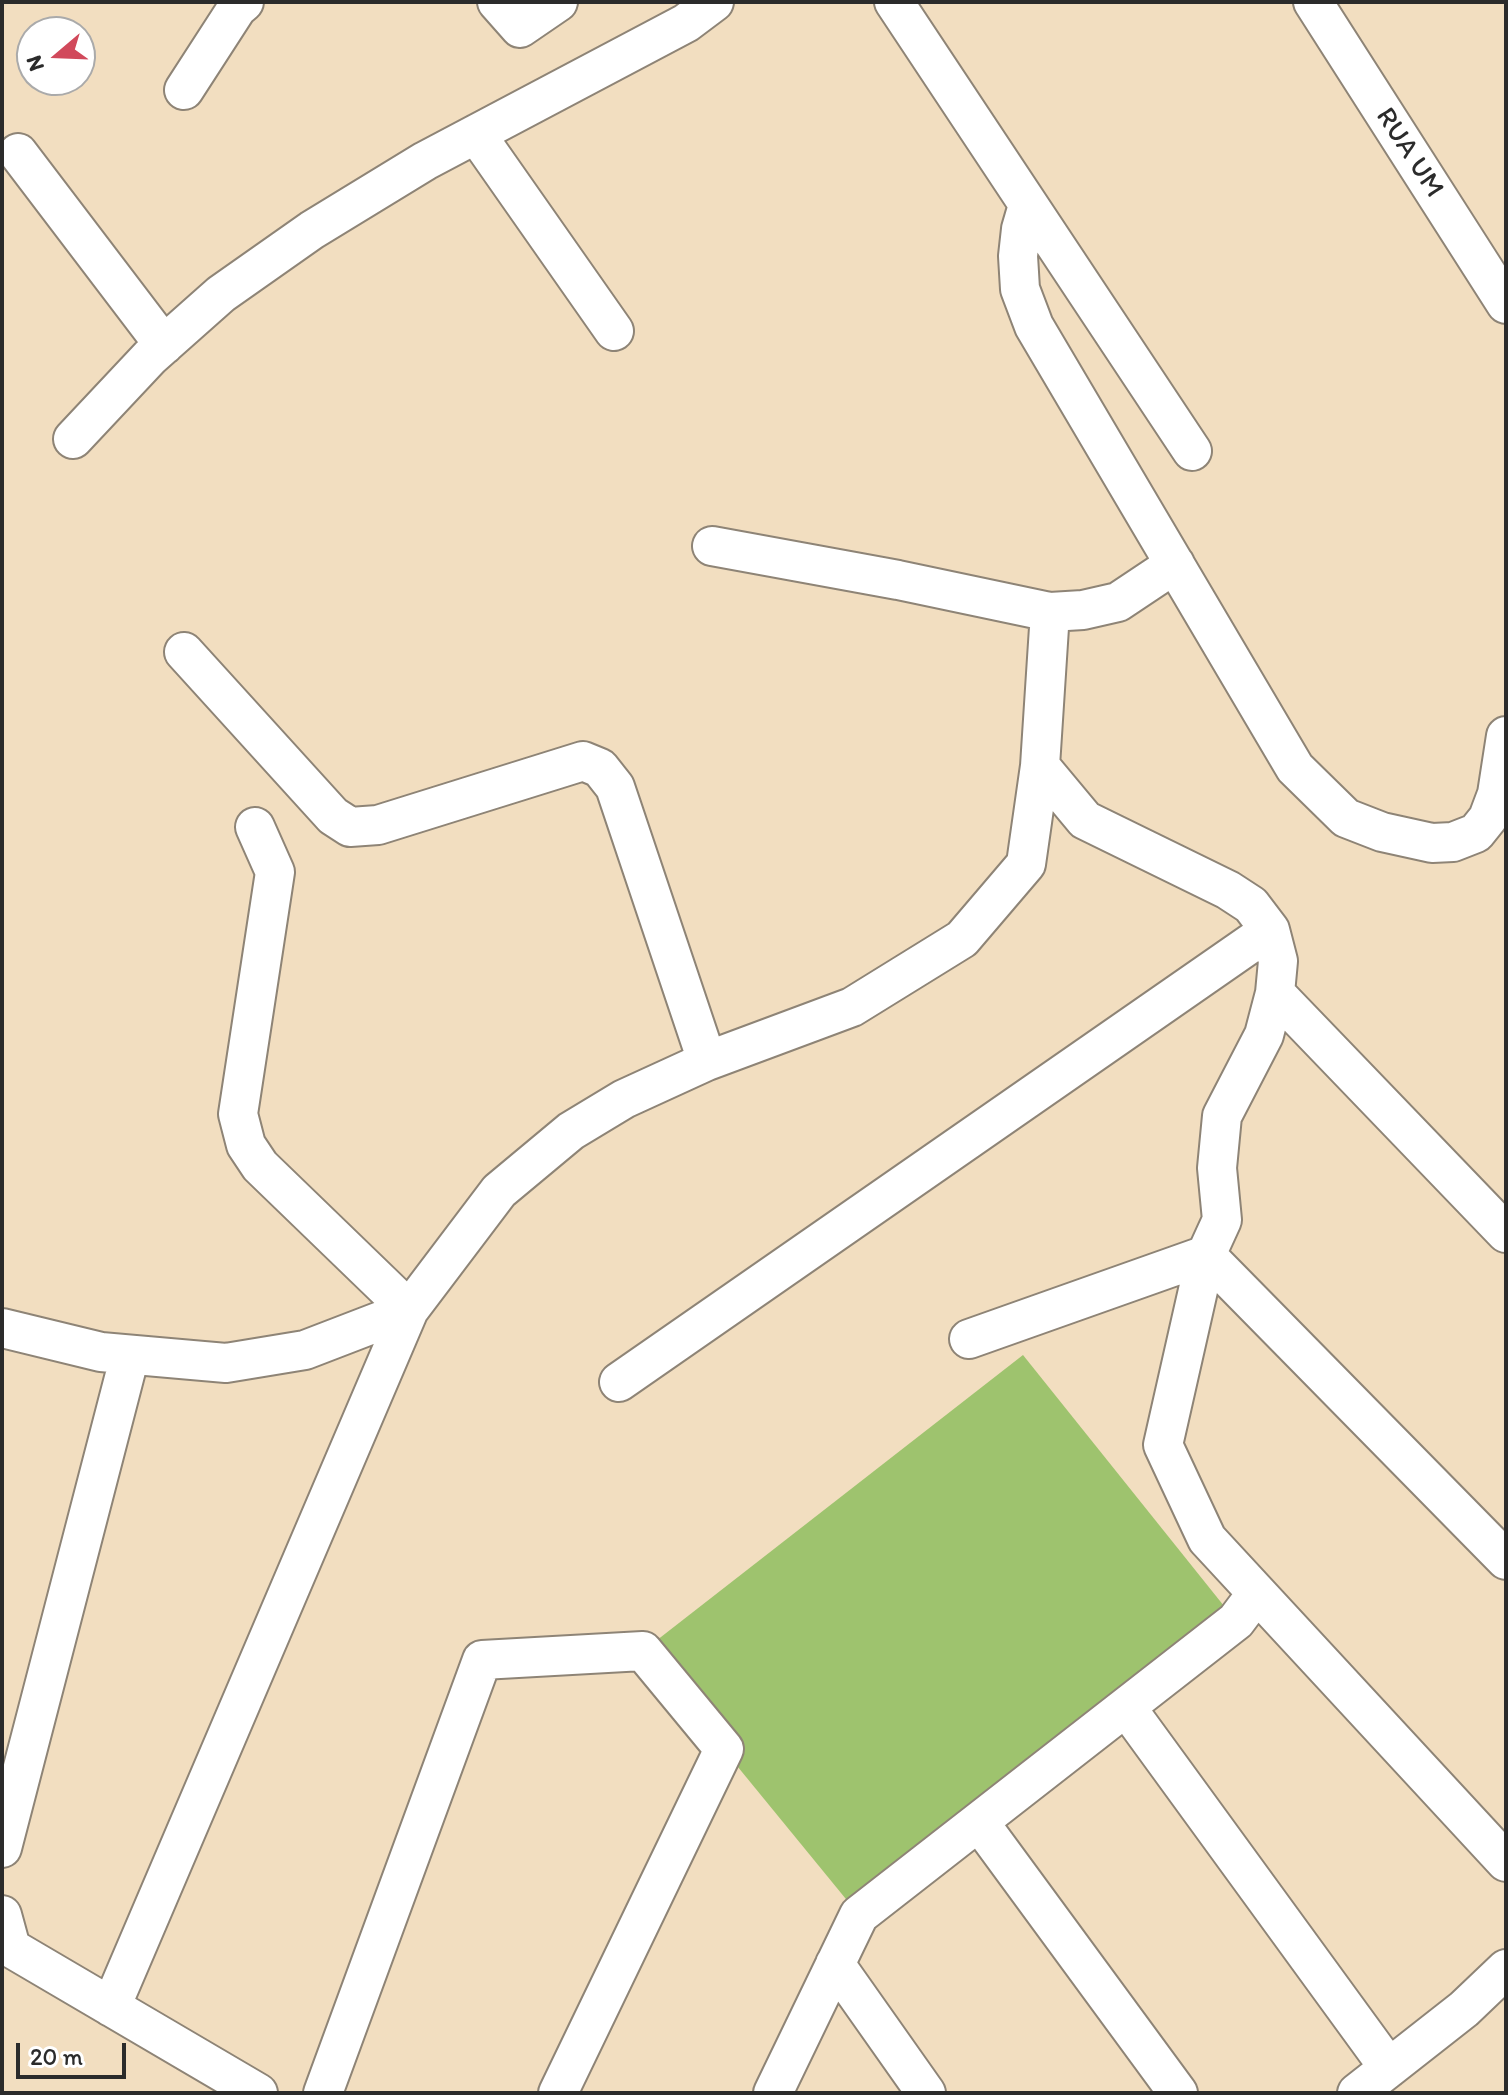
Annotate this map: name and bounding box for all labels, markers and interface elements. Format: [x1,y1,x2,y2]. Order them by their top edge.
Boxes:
north arrow [16,16,96,96]
text: N [20,52,50,75]
street label: RUA UM [1368,102,1450,204]
scale bar [20,2027,130,2077]
text: 20 m [30,2042,83,2071]

